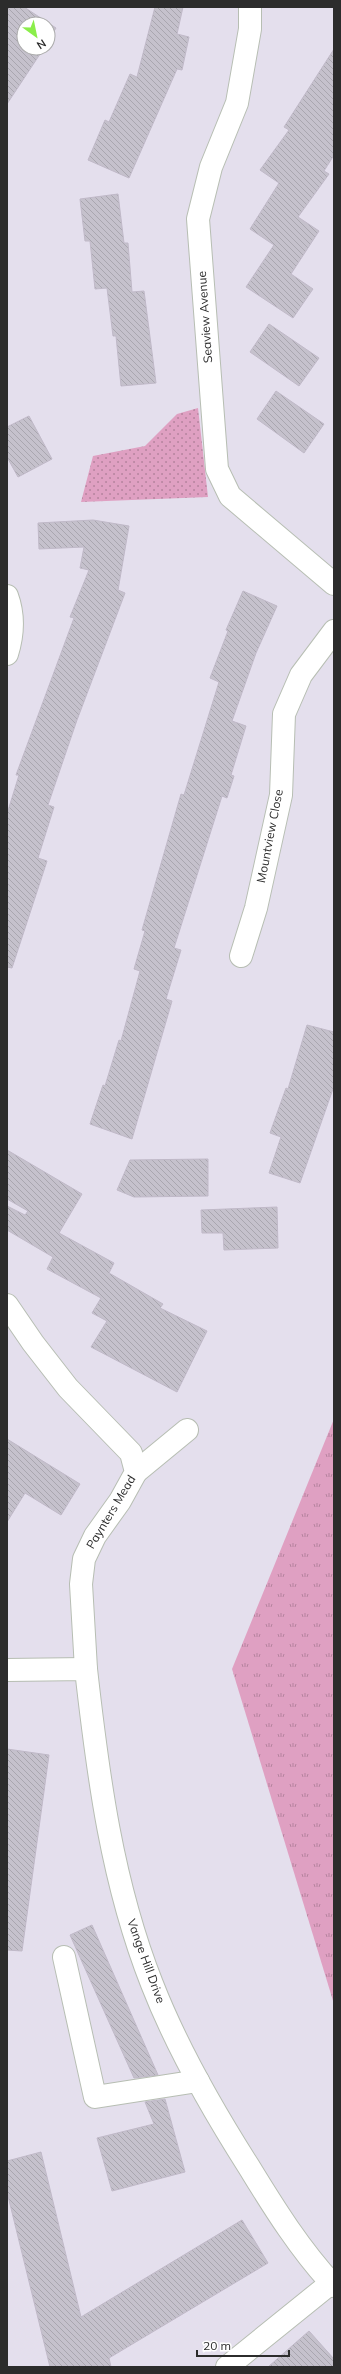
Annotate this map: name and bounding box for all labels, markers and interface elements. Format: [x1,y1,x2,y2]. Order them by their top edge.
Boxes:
north arrow [16,16,56,56]
text: N [34,36,49,53]
street label: Seaview Avenue [194,271,215,364]
street label: Mountview Close [253,788,286,884]
street label: Paynters Mead [83,1472,138,1551]
street label: Vange Hill Drive [124,1917,169,2005]
scale bar [197,2332,289,2358]
text: 20 m [203,2338,231,2353]

